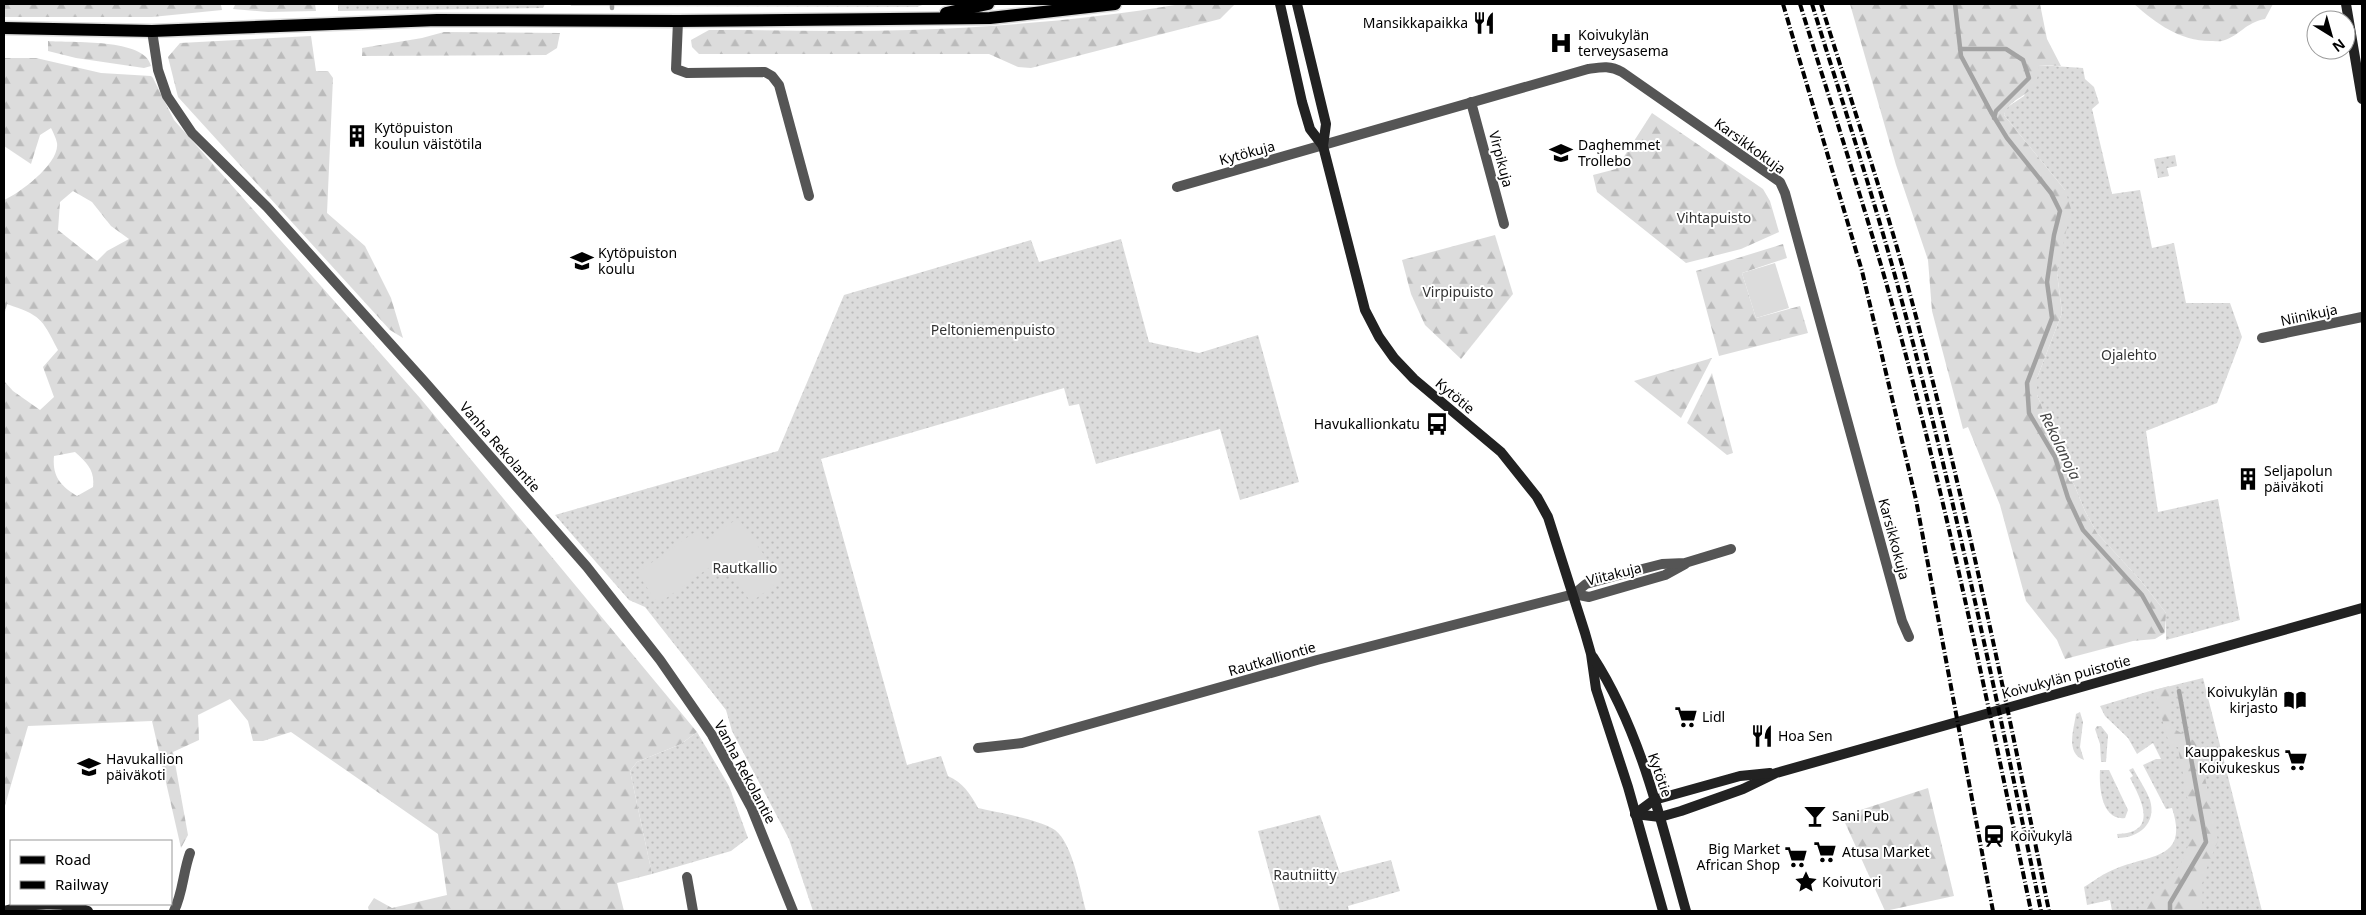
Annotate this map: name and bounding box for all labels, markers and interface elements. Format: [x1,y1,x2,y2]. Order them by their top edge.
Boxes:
restaurant icon: Mansikkapaikka [1471,10,1497,36]
north arrow [2306,10,2356,60]
place label: Mansikkapaikka [1363,13,1468,32]
place label: Koivukylän terveysasema [1578,25,1669,60]
hospital icon: Koivukylän terveysasema [1548,30,1574,56]
text: N [2329,35,2349,57]
street label: Karsikkokuja [1711,113,1790,178]
place label: Kytöpuiston koulun väistötila [374,118,482,153]
building icon: Kytöpuiston koulun väistötila [344,123,370,149]
street label: Virpikuja [1485,129,1518,189]
place label: Daghemmet Trollebo [1578,135,1660,170]
street label: Kytökuja [1217,136,1277,169]
school or university icon: Daghemmet Trollebo [1548,140,1574,166]
park label: Vihtapuisto [1677,208,1751,227]
place label: Kytöpuiston koulu [598,243,677,278]
school or university icon: Kytöpuiston koulu [569,248,595,274]
park label: Virpipuisto [1422,282,1494,301]
street label: Niinikuja [2279,299,2339,330]
park label: Peltoniemenpuisto [931,320,1055,339]
park label: Ojalehto [2101,345,2157,364]
street label: Kytötie [1432,374,1479,418]
street label: Vanha Rekolantie [456,397,545,496]
water label: Rekolanoja [2036,408,2086,483]
bus stop icon: Havukallionkatu [1424,411,1450,437]
place label: Havukallionkatu [1314,414,1420,433]
place label: Seljapolun päiväkoti [2264,461,2333,496]
building icon: Seljapolun päiväkoti [2235,466,2261,492]
street label: Karsikkokuja [1874,496,1914,582]
park label: Rautkallio [713,558,777,577]
street label: Viitakuja [1584,558,1643,590]
street label: Rautkalliontie [1226,637,1318,680]
street label: Koivukylän puistotie [1999,650,2132,703]
place label: Koivukylän kirjasto [2207,682,2278,717]
library icon: Koivukylän kirjasto [2282,687,2308,713]
supermarket icon: Lidl [1673,704,1699,730]
place label: Lidl [1702,707,1725,726]
street label: Vanha Rekolantie [710,717,781,827]
restaurant icon: Hoa Sen [1749,723,1775,749]
place label: Hoa Sen [1778,726,1833,745]
place label: Kauppakeskus Koivukeskus [2185,742,2280,777]
supermarket icon: Kauppakeskus Koivukeskus [2283,747,2309,773]
place label: Havukallion päiväkoti [106,749,183,784]
street label: Kytötie [1644,750,1677,800]
school or university icon: Havukallion päiväkoti [76,754,102,780]
bar icon: Sani Pub [1802,803,1828,829]
place label: Sani Pub [1832,806,1889,825]
station icon: Koivukylä [1981,823,2007,849]
place label: Koivukylä [2010,826,2073,845]
place label: Big Market African Shop [1697,839,1780,874]
supermarket icon: Atusa Market [1812,839,1838,865]
legend [10,840,172,905]
place label: Atusa Market [1842,842,1930,861]
supermarket icon: Big Market African Shop [1783,844,1809,870]
text: Road [55,849,91,869]
park label: Rautniitty [1273,865,1338,884]
place icon: Koivutori [1793,869,1819,895]
place label: Koivutori [1822,872,1881,891]
text: Railway [55,874,109,894]

